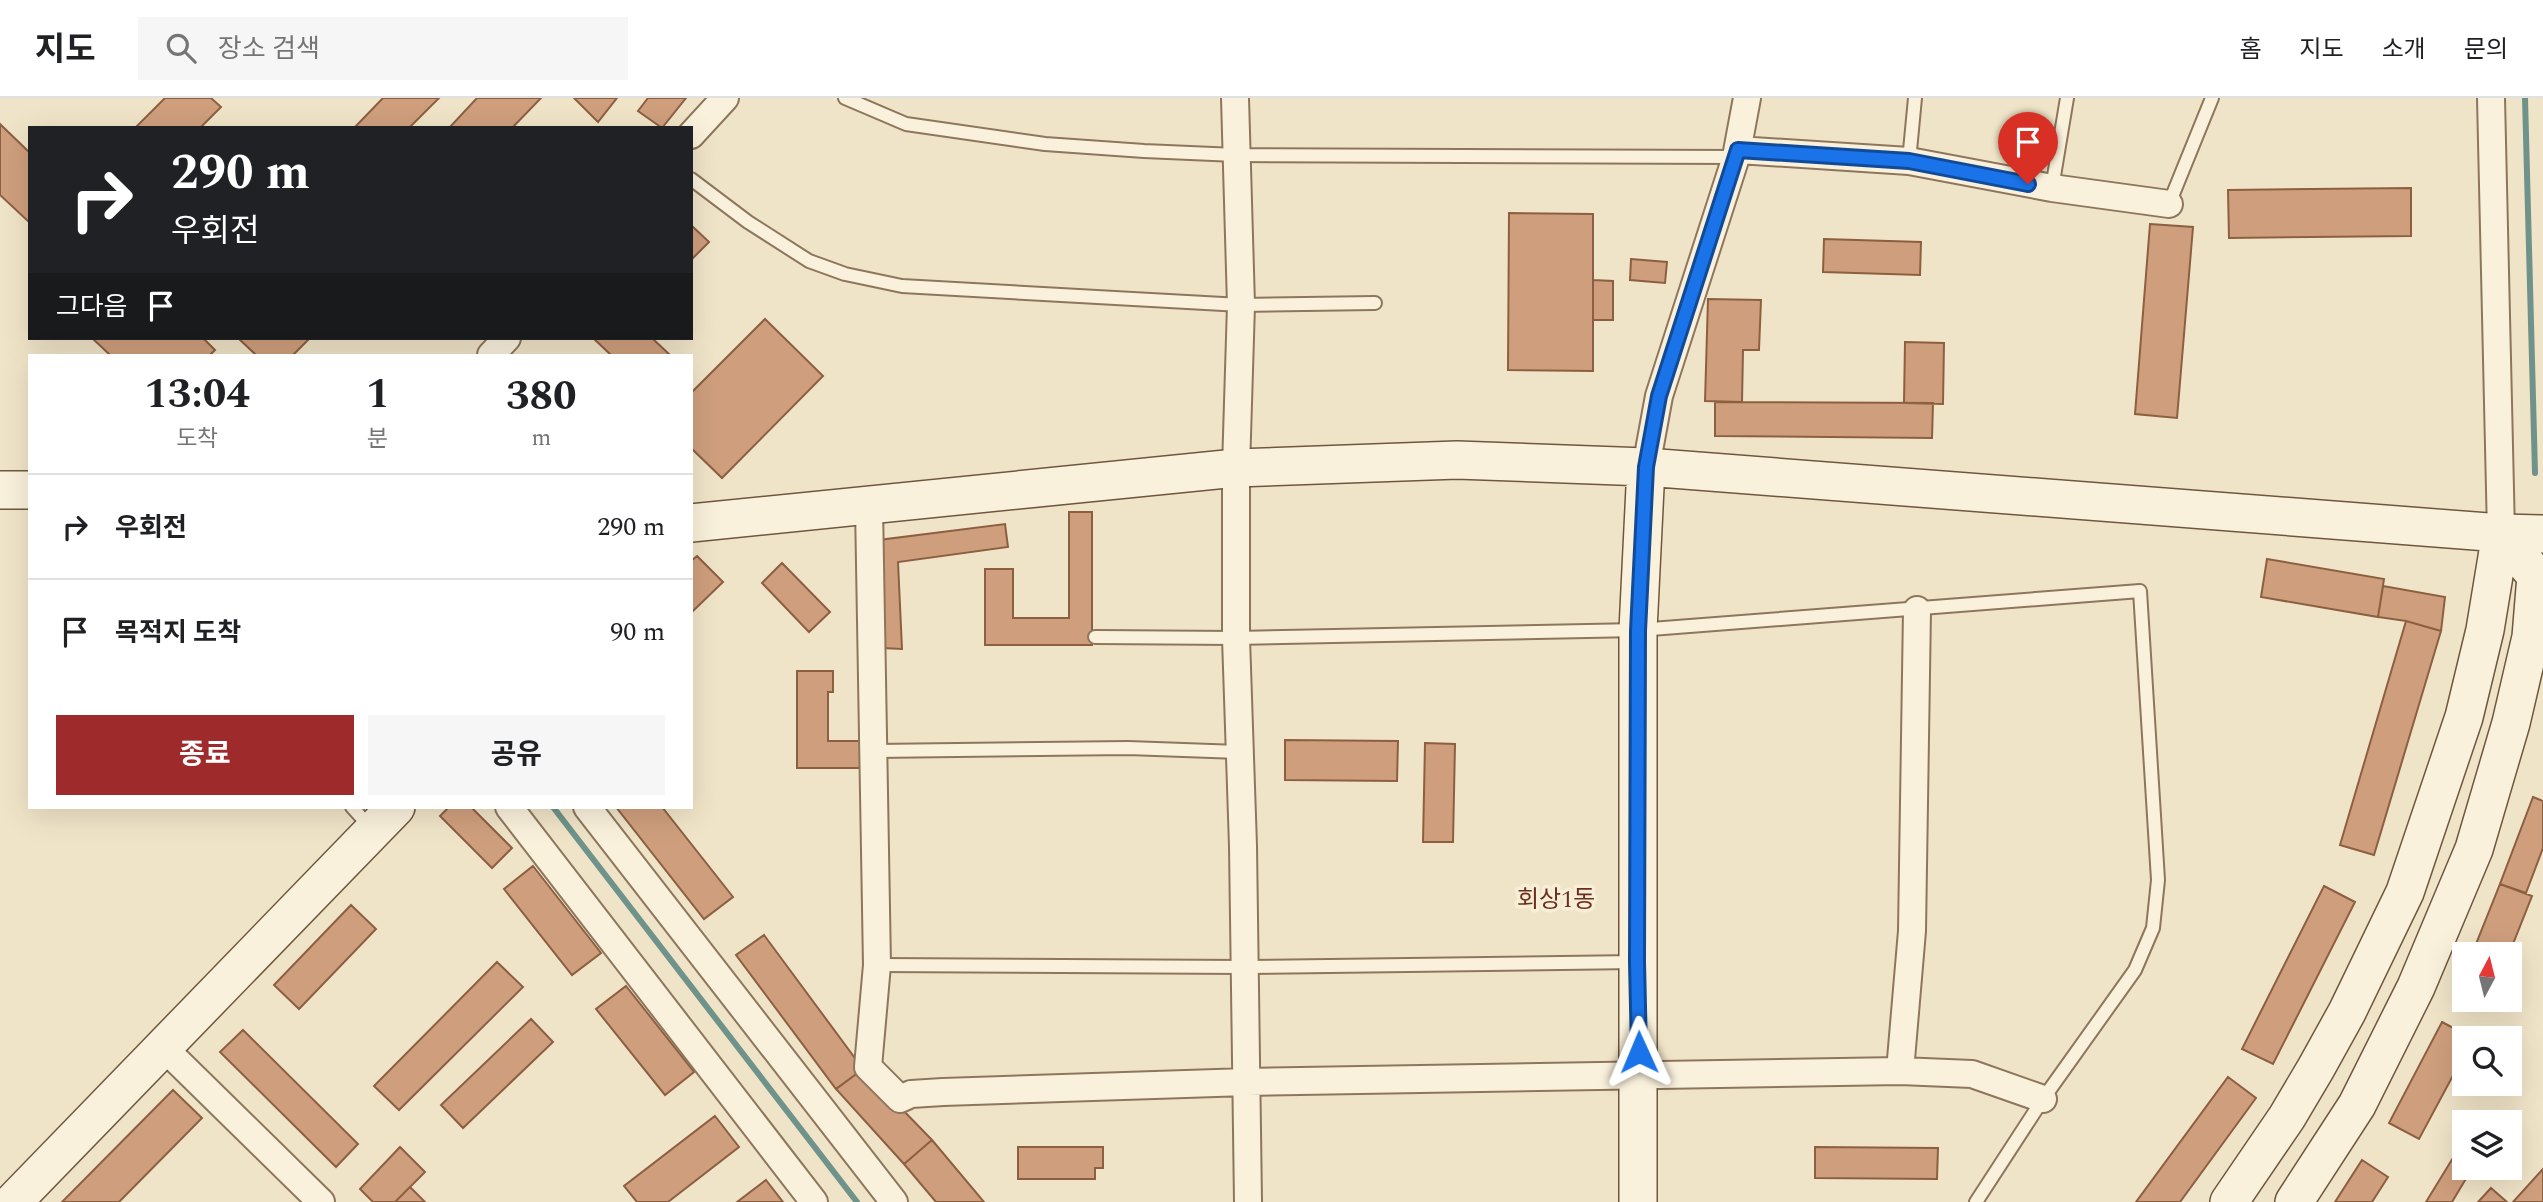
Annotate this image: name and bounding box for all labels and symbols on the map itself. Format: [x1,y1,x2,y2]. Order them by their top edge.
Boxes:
pin [1998,112,2058,184]
district label: 회상1동 [1517,882,1595,918]
north arrow [2452,942,2522,1012]
position arrow [1602,1015,1676,1089]

